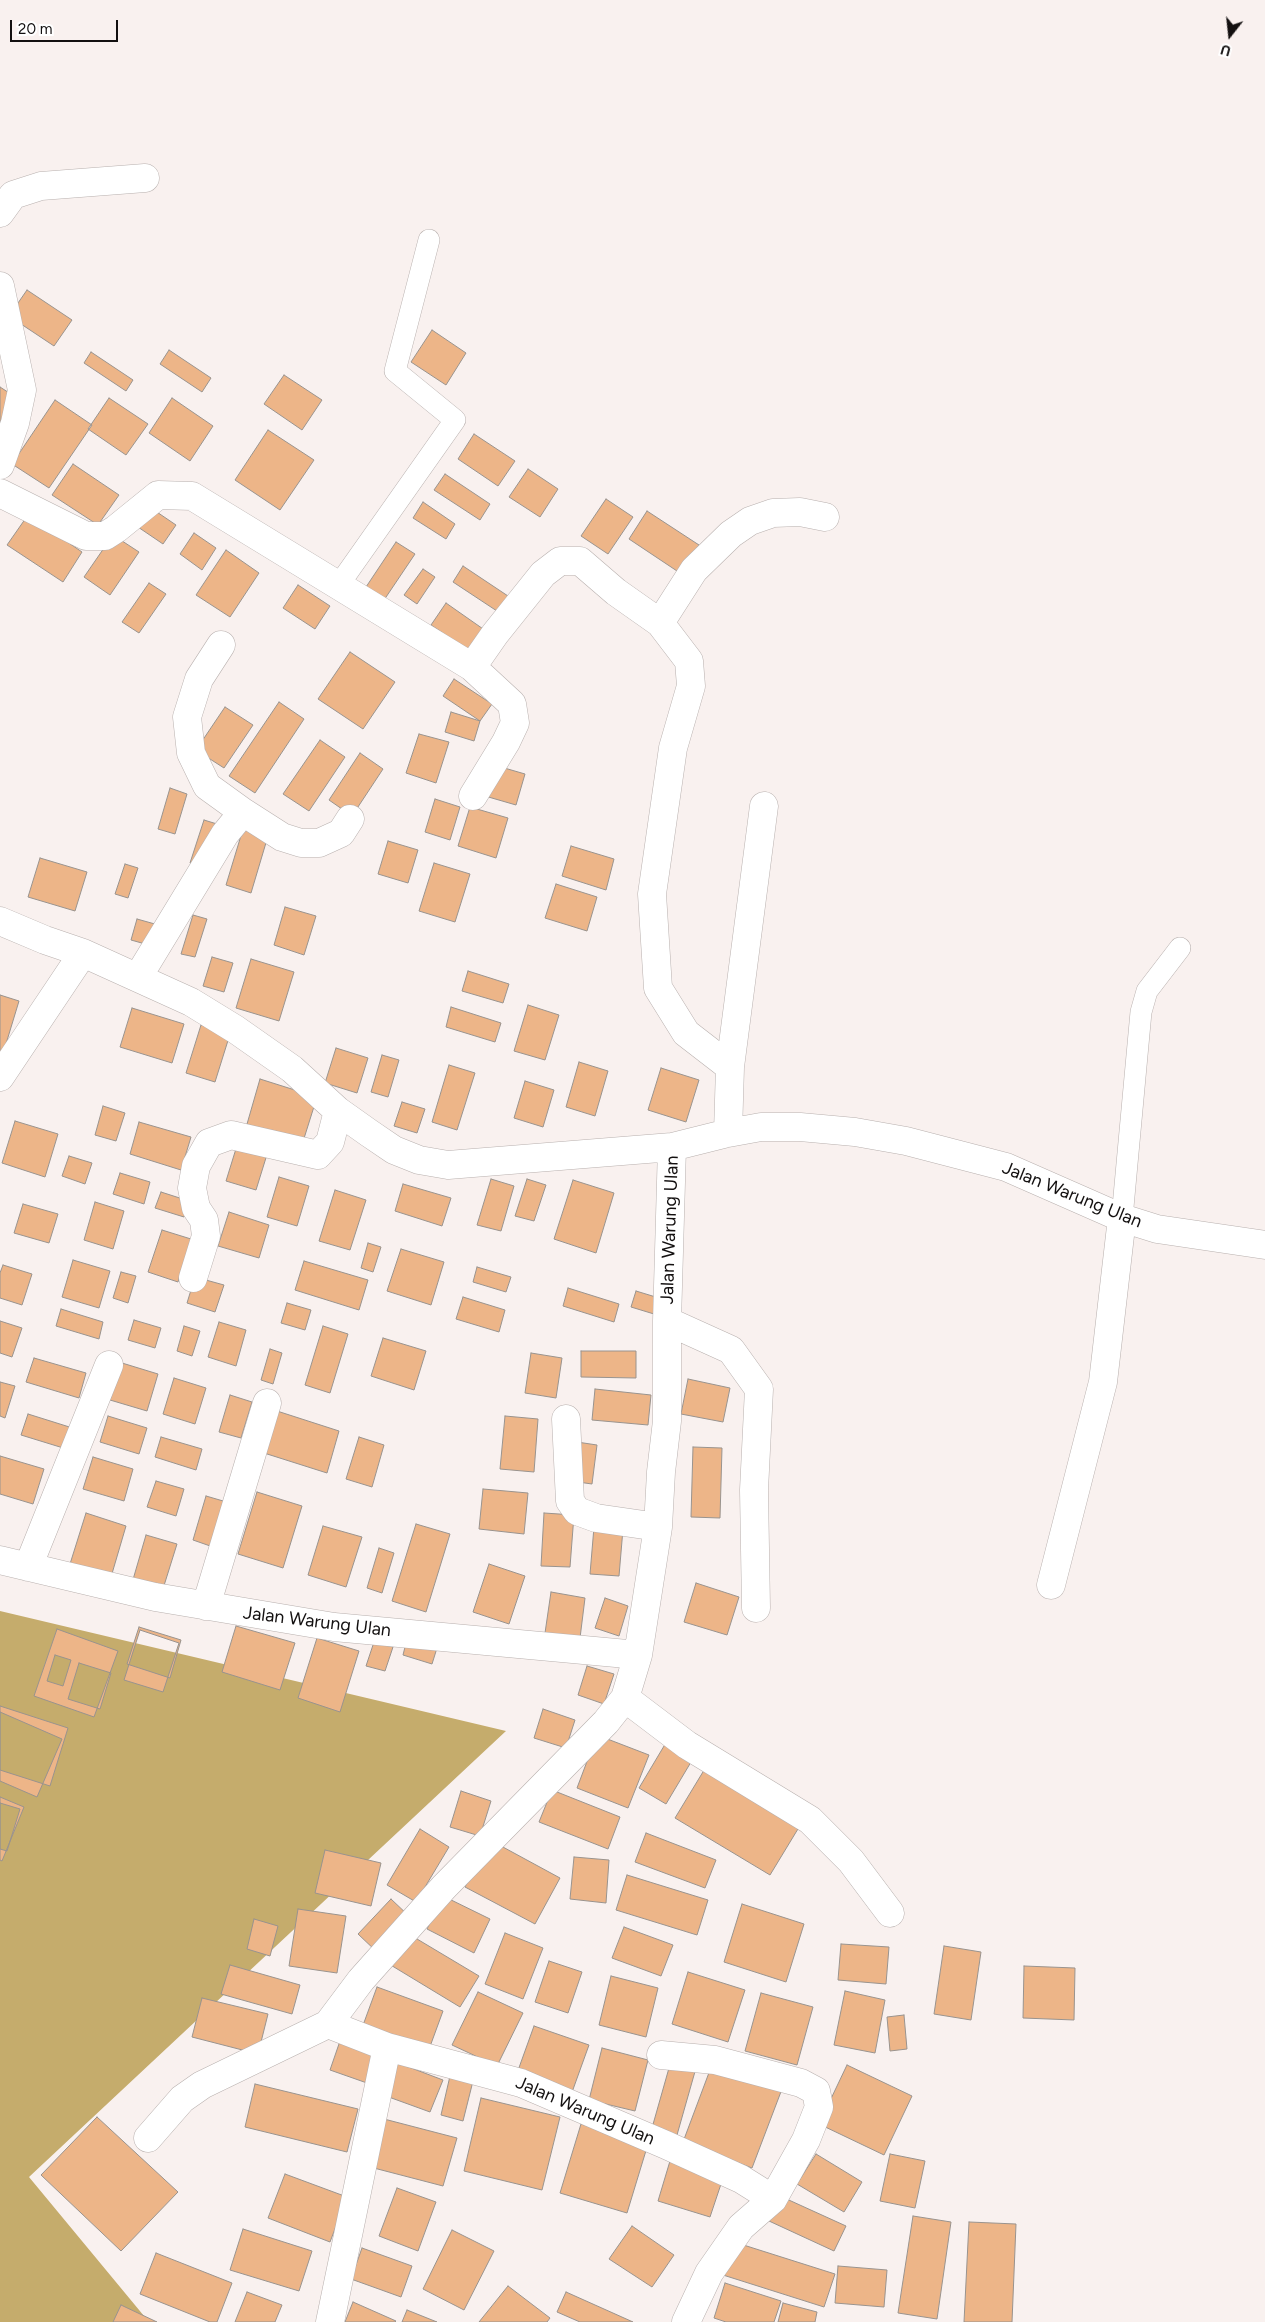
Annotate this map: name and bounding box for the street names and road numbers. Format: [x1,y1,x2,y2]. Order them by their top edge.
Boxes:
street label: Jalan Warung Ulan [657,1155,683,1305]
street label: Jalan Warung Ulan [999,1157,1145,1233]
street label: Jalan Warung Ulan [242,1602,392,1642]
street label: Jalan Warung Ulan [512,2072,658,2150]

